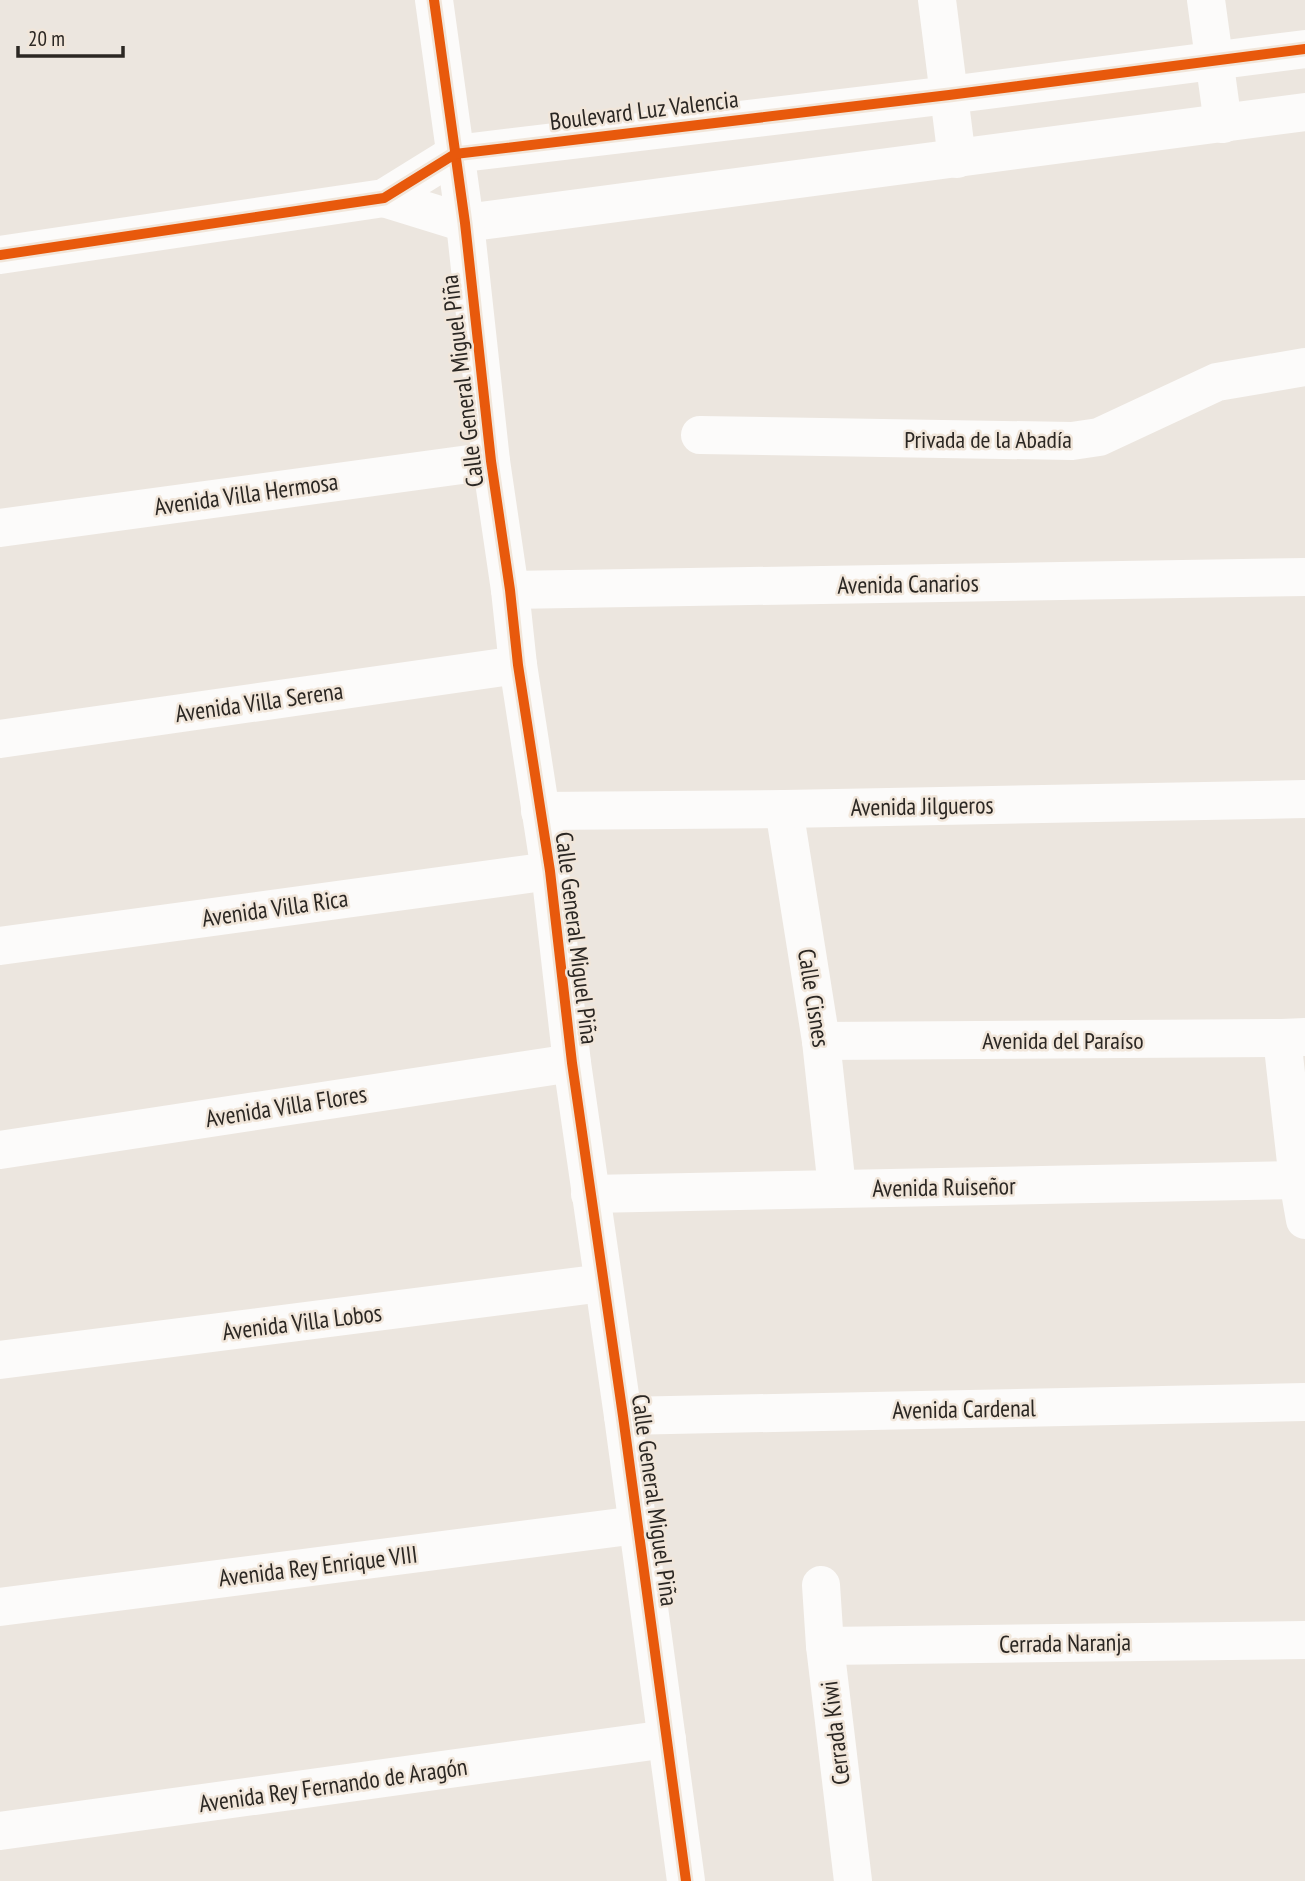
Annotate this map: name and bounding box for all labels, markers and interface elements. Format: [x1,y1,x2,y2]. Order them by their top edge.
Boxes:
scale bar [18,14,122,58]
text: 20 m [28,25,65,52]
street label: Boulevard Luz Valencia [548,83,740,137]
street label: Calle General Miguel Piña [434,273,490,489]
street label: Privada de la Abadía [904,424,1072,455]
street label: Avenida Villa Hermosa [152,466,340,522]
street label: Avenida Canarios [837,567,979,601]
street label: Avenida Villa Serena [173,675,345,729]
street label: Avenida Jilgueros [850,789,994,823]
street label: Calle General Miguel Piña [549,830,605,1046]
street label: Avenida Villa Rica [200,882,350,934]
street label: Calle Cisnes [791,947,837,1049]
street label: Avenida del Paraíso [982,1025,1144,1056]
street label: Avenida Villa Flores [203,1078,369,1134]
street label: Avenida Ruiseñor [872,1170,1016,1204]
street label: Avenida Villa Lobos [220,1297,384,1347]
street label: Calle General Miguel Piña [625,1392,685,1608]
street label: Avenida Cardenal [892,1392,1036,1426]
street label: Avenida Rey Enrique VIII [217,1538,419,1594]
street label: Cerrada Naranja [999,1626,1131,1660]
street label: Cerrada Kiwi [813,1679,857,1787]
street label: Avenida Rey Fernando de Aragón [197,1751,469,1819]

